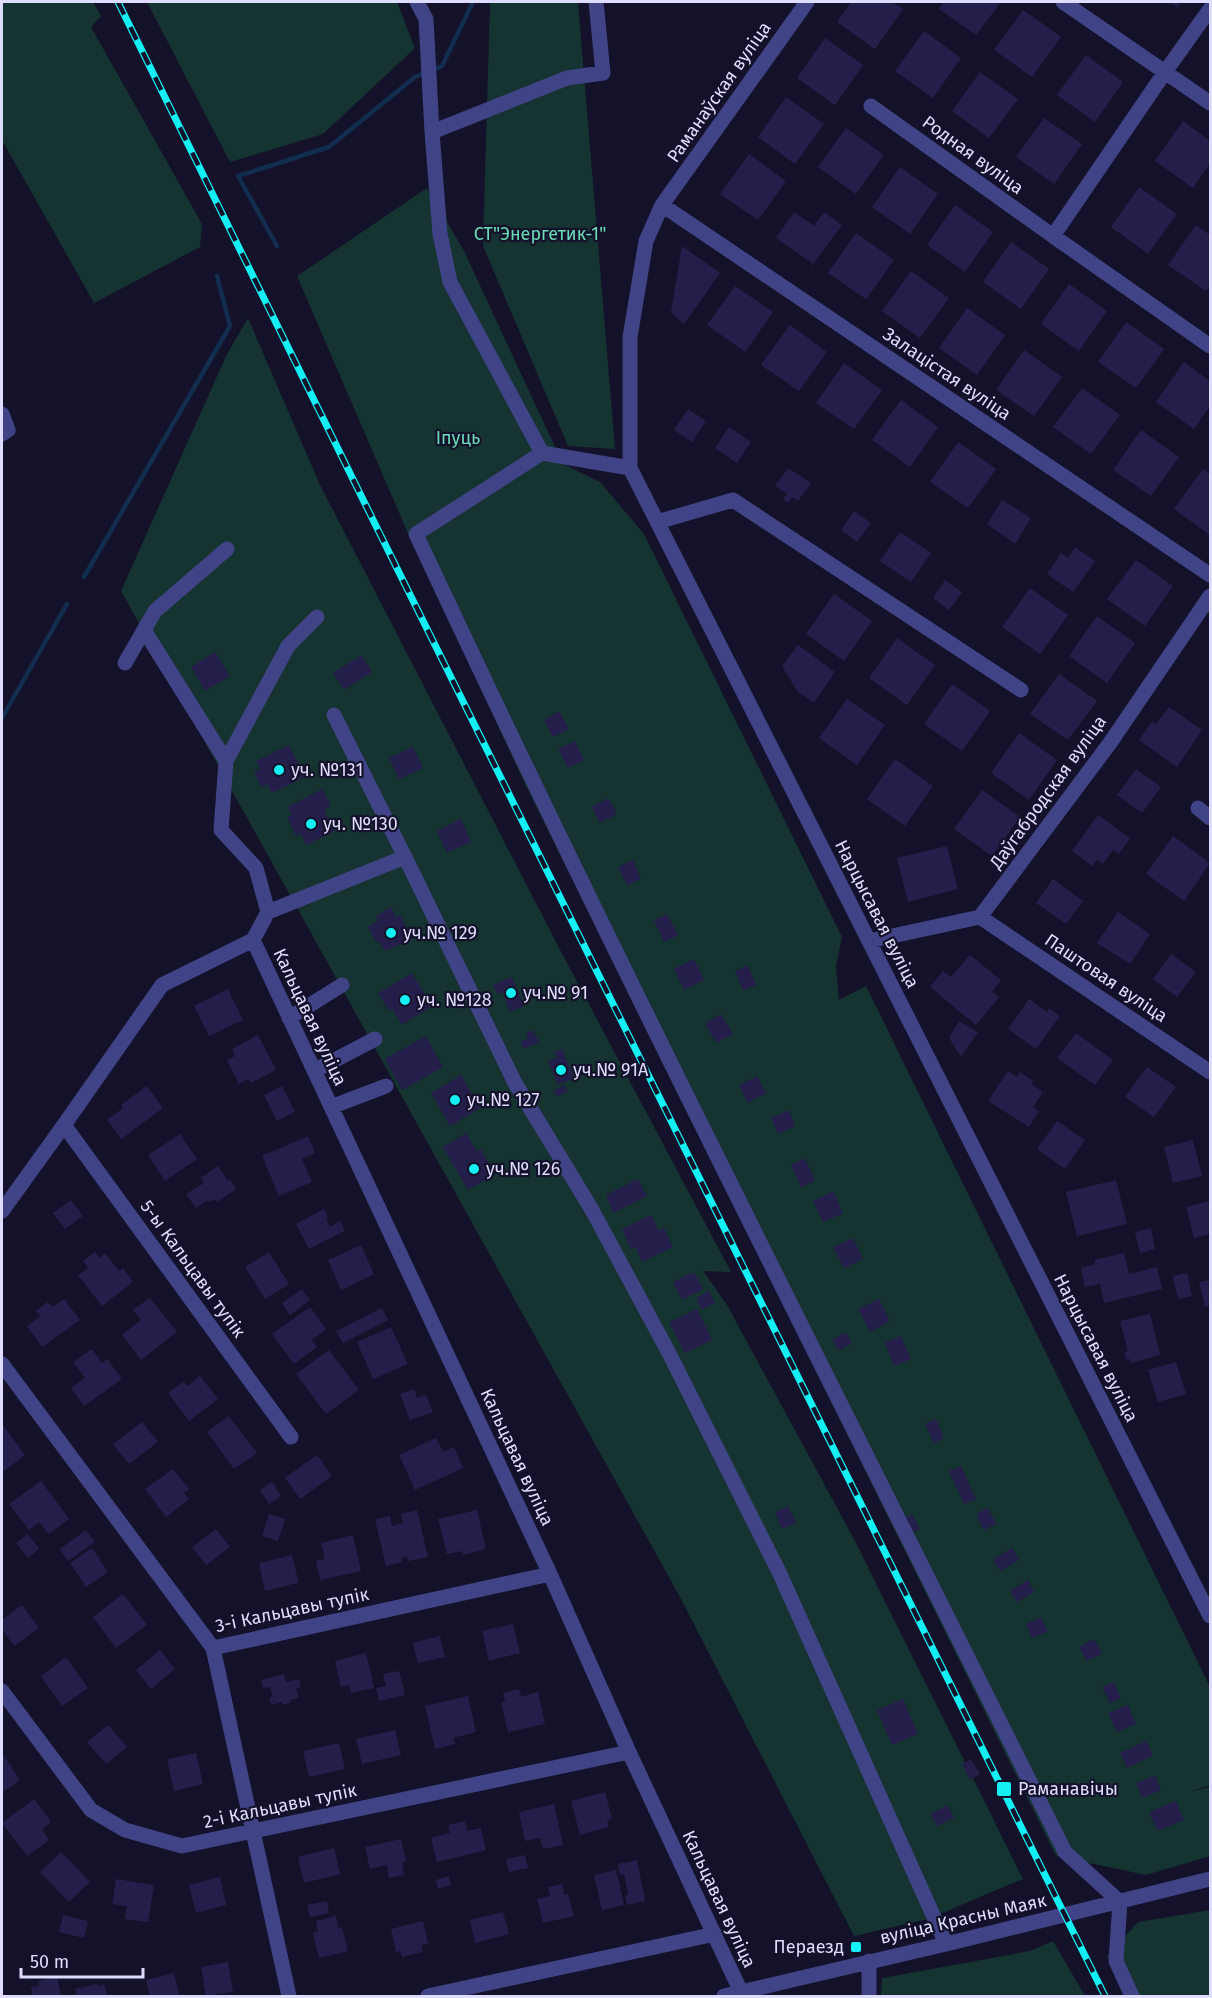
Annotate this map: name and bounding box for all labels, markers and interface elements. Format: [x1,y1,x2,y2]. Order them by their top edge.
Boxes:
street label: Раманаўская вуліца [662,17,776,167]
street label: Родная вуліца [918,111,1028,199]
park label: СТ"Энергетик-1" [474,223,606,245]
street label: Залацістая вуліца [879,323,1015,425]
park label: Іпуць [436,427,480,449]
street label: Даўгабродская вуліца [984,711,1111,874]
place label: уч. №131 [291,759,363,781]
marker: уч. №131 [272,763,286,777]
place label: уч. №130 [323,813,398,835]
marker: уч. №130 [304,817,318,831]
street label: Нарцысавая вуліца [830,836,924,992]
place label: уч.№ 129 [403,922,477,944]
marker: уч.№ 129 [384,926,398,940]
street label: Паштовая вуліца [1040,929,1172,1027]
street label: Кальцавая вуліца [269,945,351,1089]
place label: уч.№ 91 [523,982,588,1004]
marker: уч.№ 91 [504,986,518,1000]
place label: уч. №128 [417,989,492,1011]
marker: уч. №128 [398,993,412,1007]
place label: уч.№ 91А [573,1059,649,1081]
marker: уч.№ 91А [554,1063,568,1077]
place label: уч.№ 127 [467,1089,540,1111]
marker: уч.№ 127 [448,1093,462,1107]
place label: уч.№ 126 [486,1158,560,1180]
marker: уч.№ 126 [467,1162,481,1176]
street label: 5-ы Кальцавы тупік [136,1196,251,1343]
street label: Нарцысавая вуліца [1049,1270,1143,1426]
street label: Кальцавая вуліца [476,1385,558,1529]
street label: 3-і Кальцавы тупік [213,1583,371,1637]
place label: Раманавічы [1018,1778,1118,1800]
street label: 2-і Кальцавы тупік [201,1779,359,1833]
marker: Раманавічы [995,1780,1013,1798]
street label: Кальцавая вуліца [678,1827,760,1971]
street label: вуліца Красны Маяк [878,1889,1049,1949]
place label: Пераезд [774,1936,844,1958]
marker: Пераезд [849,1940,863,1954]
scale bar [21,1941,142,1979]
text: 50 m [30,1951,69,1973]

